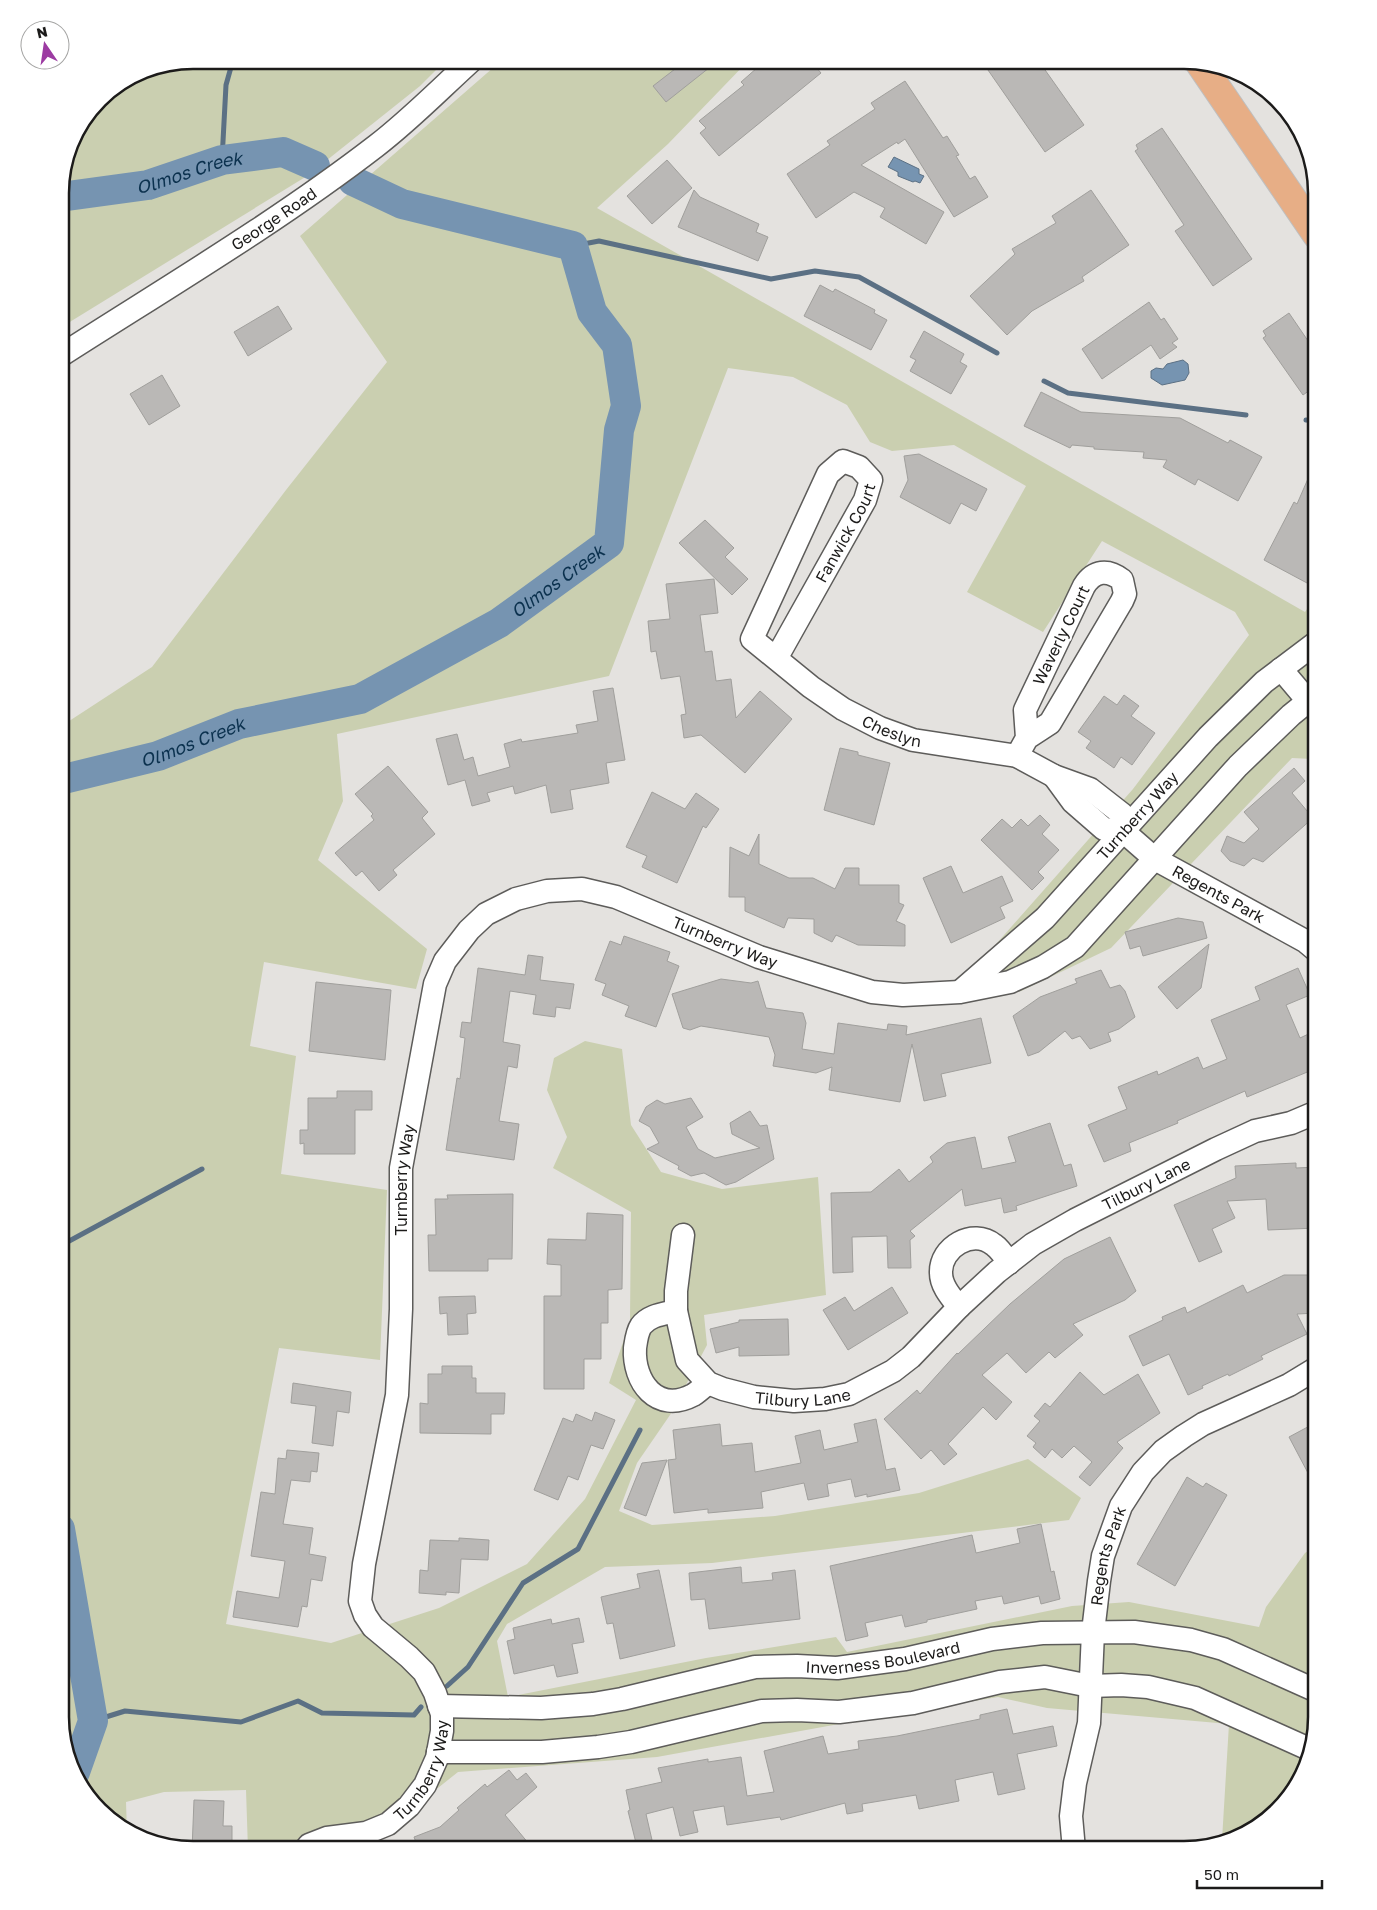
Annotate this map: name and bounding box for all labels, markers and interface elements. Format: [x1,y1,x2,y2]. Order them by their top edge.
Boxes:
north arrow [20,20,70,70]
text: N [35,22,49,41]
water label: Olmos Creek [135,146,245,197]
street label: George Road [227,183,320,255]
street label: Fanwick Court [811,481,879,586]
water label: Olmos Creek [506,538,610,622]
street label: Waverly Court [1028,582,1094,688]
water label: Olmos Creek [138,711,249,771]
street label: Cheslyn [859,711,923,751]
street label: Turnberry Way [1093,767,1182,864]
street label: Regents Park [1169,860,1268,927]
street label: Turnberry Way [670,912,780,972]
street label: Turnberry Way [391,1123,419,1235]
street label: Tilbury Lane [1099,1154,1194,1215]
street label: Tilbury Lane [754,1384,852,1411]
street label: Regents Park [1086,1503,1130,1607]
street label: Inverness Boulevard [805,1637,962,1678]
street label: Turnberry Way [389,1720,452,1825]
scale bar [1197,1858,1322,1890]
text: 50 m [1204,1865,1239,1883]

